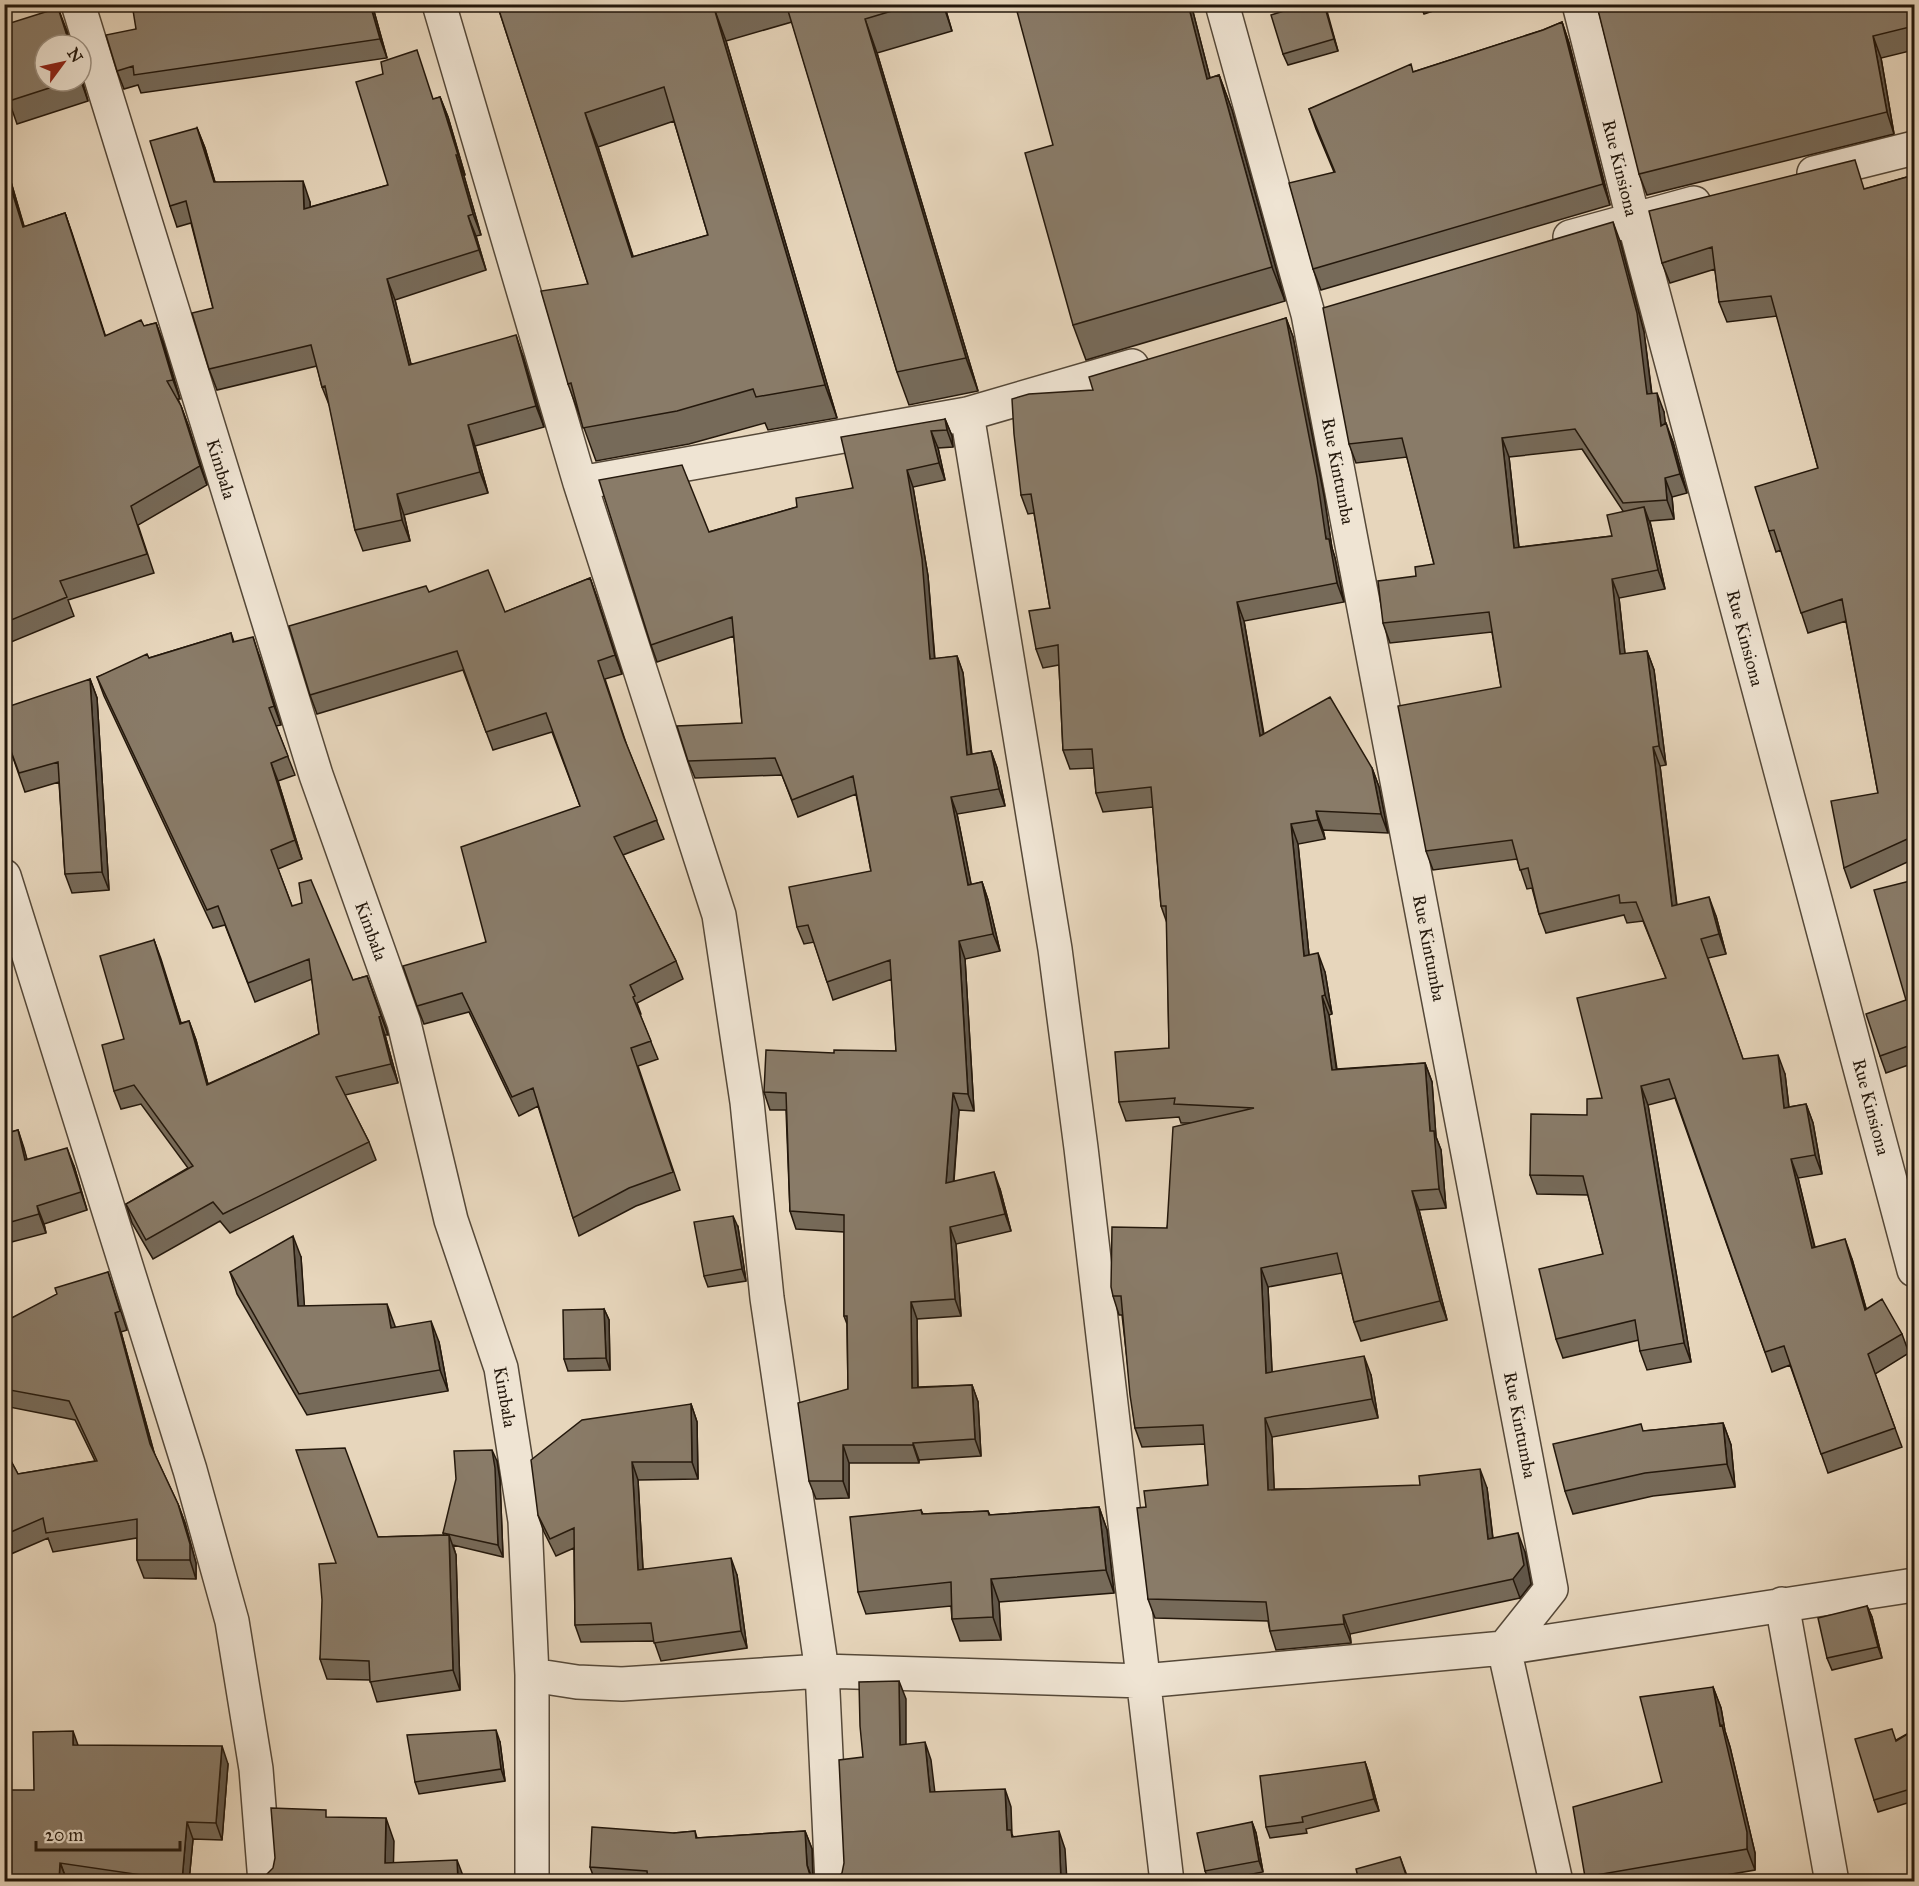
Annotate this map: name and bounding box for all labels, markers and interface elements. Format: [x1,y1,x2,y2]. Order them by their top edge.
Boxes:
north arrow [33,33,93,93]
text: N [63,44,87,66]
street label: Rue Kinsiona [1597,117,1643,219]
street label: Rue Kintumba [1317,416,1359,527]
street label: Kimbala [201,436,241,502]
street label: Rue Kinsiona [1722,587,1769,689]
street label: Rue Kintumba [1408,893,1450,1004]
street label: Kimbala [350,898,392,964]
street label: Rue Kinsiona [1848,1056,1895,1158]
street label: Kimbala [489,1365,521,1430]
street label: Rue Kintumba [1499,1370,1541,1481]
scale bar [36,1814,180,1852]
text: 20 m [45,1824,83,1846]

